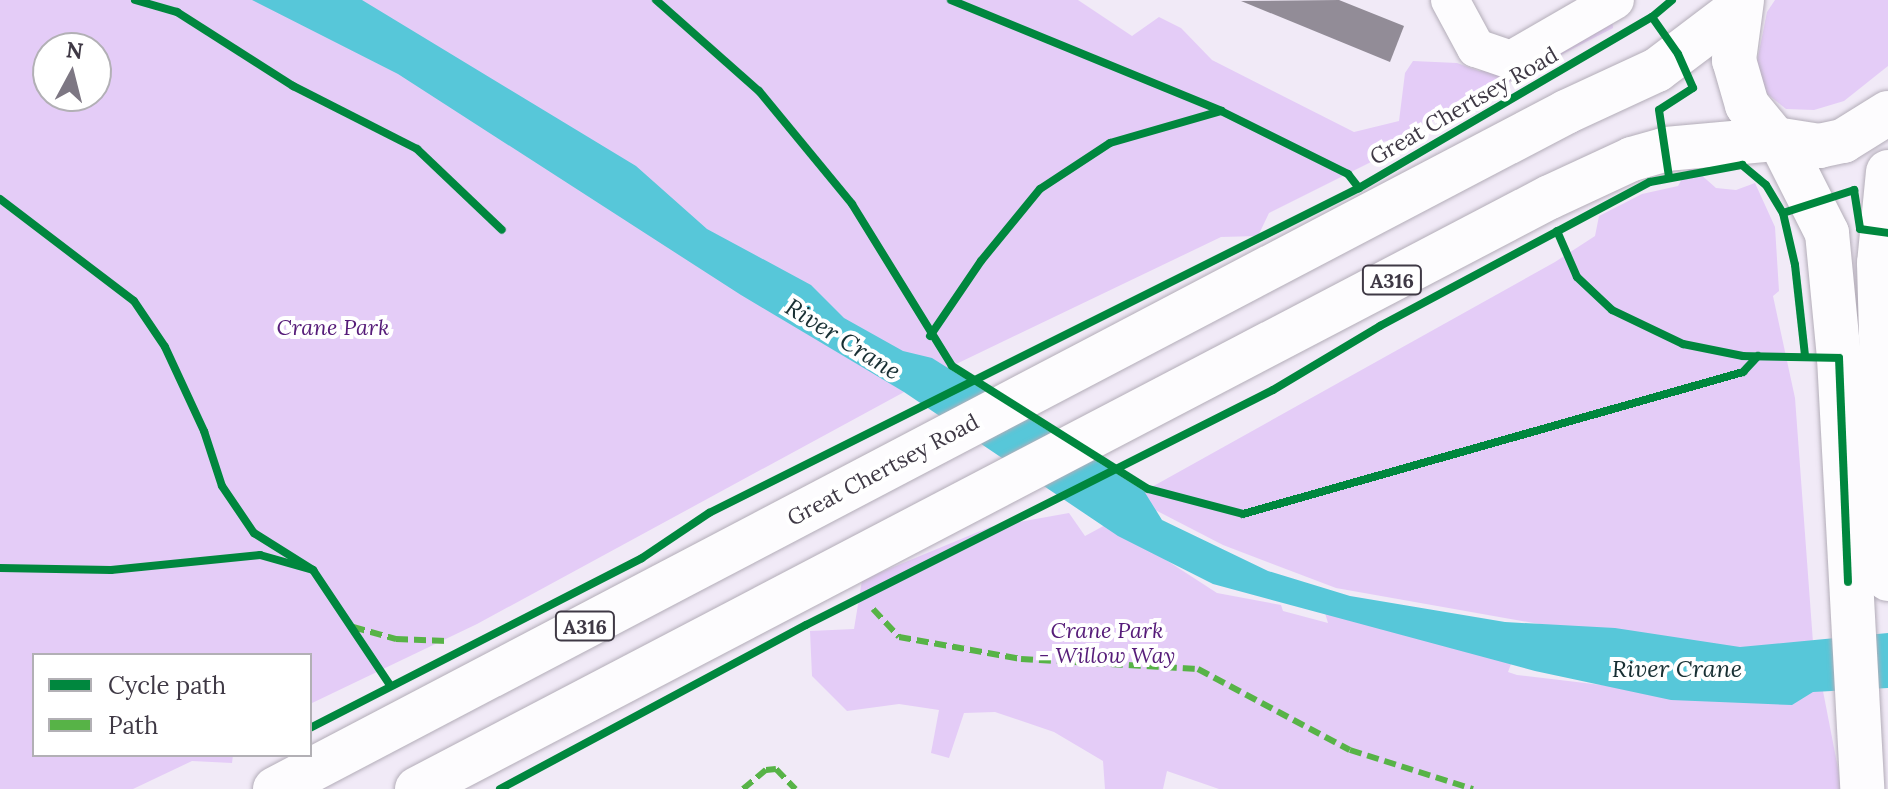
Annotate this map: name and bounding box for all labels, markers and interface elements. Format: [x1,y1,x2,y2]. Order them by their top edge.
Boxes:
north arrow [32,32,112,112]
text: N [65,35,85,65]
street label: Great Chertsey Road [1365,41,1563,171]
road number: A316 [1360,264,1424,296]
water label: River Crane [780,292,906,386]
park label: Crane Park [277,315,389,341]
street label: Great Chertsey Road [783,408,983,532]
road number: A316 [553,610,617,642]
park label: Crane Park - Willow Way [1039,617,1175,668]
legend [32,653,312,757]
water label: River Crane [1612,655,1742,683]
text: Cycle path [108,670,226,701]
text: Path [108,710,158,741]

